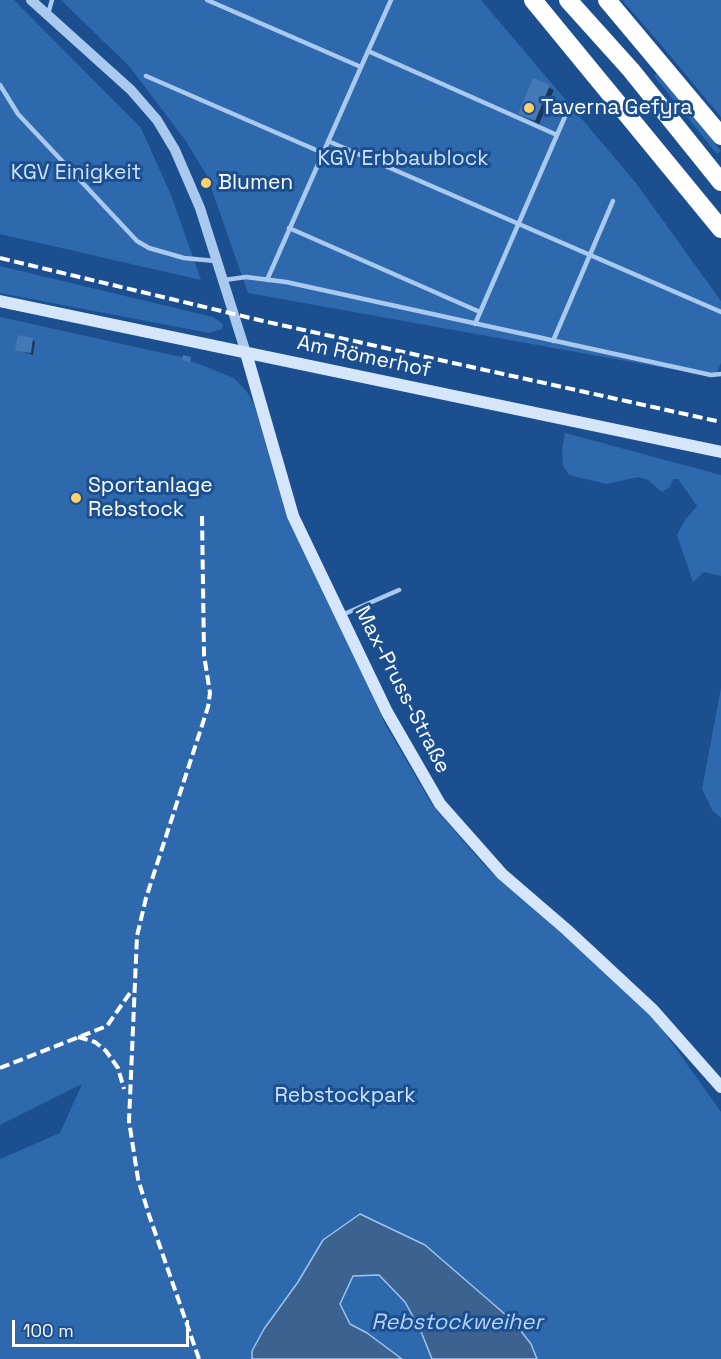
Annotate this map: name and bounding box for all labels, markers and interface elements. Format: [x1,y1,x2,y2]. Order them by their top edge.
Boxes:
place label: Taverna Gefyra [541,95,692,121]
marker: Taverna Gefyra [522,101,536,115]
park label: KGV Erbbaublock [317,146,489,172]
park label: KGV Einigkeit [11,160,141,186]
place label: Blumen [218,170,293,196]
marker: Blumen [199,176,213,190]
street label: Am Römerhof [295,331,433,383]
place label: Sportanlage Rebstock [88,473,213,523]
marker: Sportanlage Rebstock [69,491,83,505]
street label: Max-Pruss-Straße [349,602,455,778]
park label: Rebstockpark [275,1083,415,1109]
scale bar [15,1308,192,1346]
water label: Rebstockweiher [371,1310,543,1336]
text: 100 m [23,1319,74,1342]

